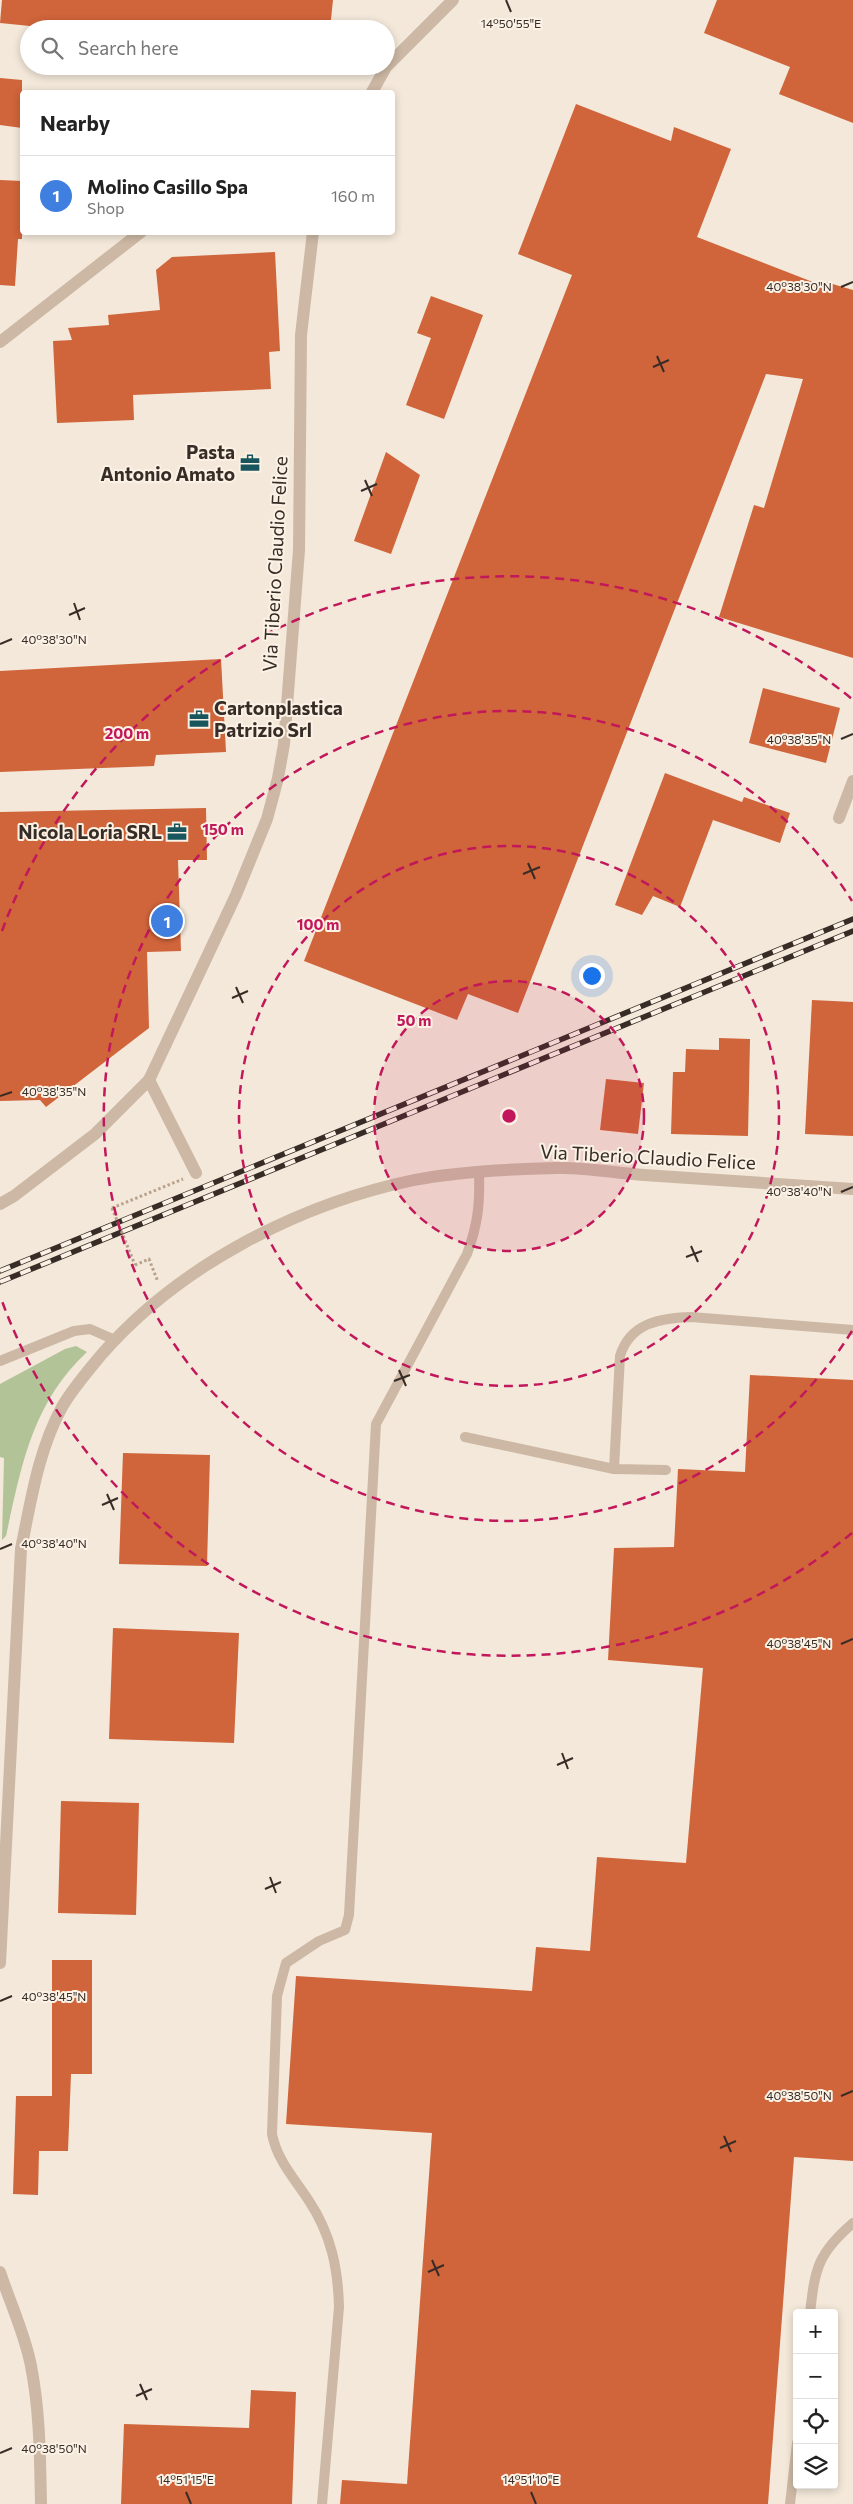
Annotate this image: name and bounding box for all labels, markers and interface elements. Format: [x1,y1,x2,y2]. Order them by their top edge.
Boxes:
text: 14°50'55"E [481,16,541,30]
search box [20,20,395,75]
icon: search [38,34,66,62]
text: Search here [78,36,178,59]
text: Nearby [40,110,110,135]
text: Molino Casillo Spa [87,175,248,198]
text: 1 [52,186,60,205]
text: 160 m [331,186,375,205]
text: Shop [87,198,125,217]
text: 40°38'30"N [766,279,832,293]
place label: Pasta Antonio Amato [100,440,235,485]
office icon: Pasta Antonio Amato [239,452,261,474]
street label: Via Tiberio Claudio Felice [257,455,292,673]
text: 40°38'30"N [21,632,87,646]
place label: Cartonplastica Patrizio Srl [214,696,343,741]
office icon: Cartonplastica Patrizio Srl [188,708,210,730]
text: 200 m [105,724,149,742]
text: 40°38'35"N [767,732,831,746]
place label: Nicola Loria SRL [18,820,162,843]
text: 150 m [202,820,244,838]
office icon: Nicola Loria SRL [166,821,188,843]
pin: 1 [151,902,183,940]
text: 100 m [297,915,339,933]
your location [579,963,605,989]
text: 50 m [397,1011,431,1029]
text: 40°38'35"N [22,1084,86,1098]
centre of rings [500,1107,518,1125]
street label: Via Tiberio Claudio Felice [539,1139,757,1174]
text: 40°38'40"N [766,1184,832,1198]
text: 40°38'40"N [21,1536,87,1550]
text: 40°38'45"N [767,1636,831,1650]
text: 40°38'45"N [22,1989,86,2003]
text: 40°38'50"N [766,2088,832,2102]
map controls [793,2309,838,2489]
button: + [793,2309,838,2354]
button: − [793,2354,838,2399]
button: locate [793,2399,838,2444]
text: 40°38'50"N [21,2441,87,2455]
button: layers [793,2444,838,2489]
text: 14°51'15"E [158,2472,214,2486]
text: 14°51'10"E [503,2472,559,2486]

